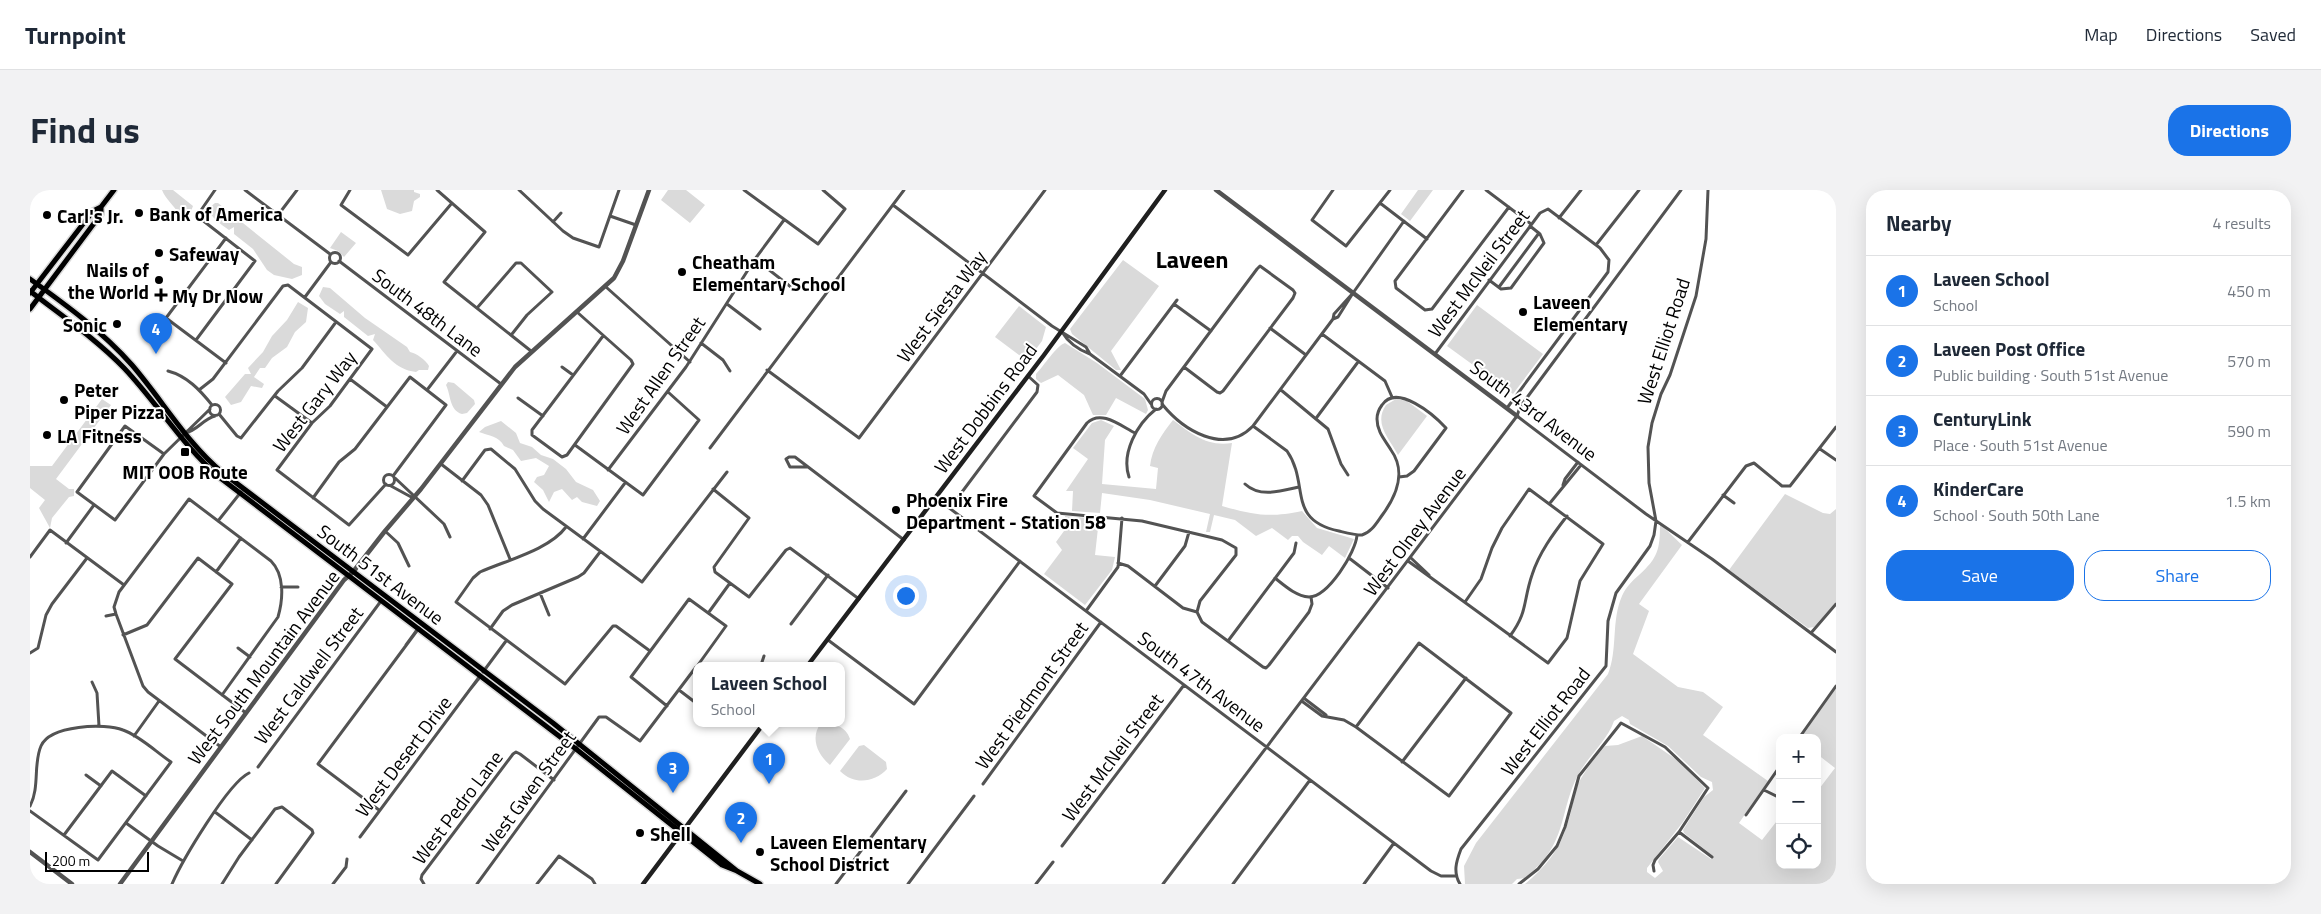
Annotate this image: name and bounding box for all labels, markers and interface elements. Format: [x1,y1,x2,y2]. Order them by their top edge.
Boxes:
text: Turnpoint [25,17,126,53]
text: Map [2084,21,2118,48]
text: Directions [2146,21,2222,48]
text: Saved [2250,21,2296,48]
text: Find us [30,103,140,157]
button: Directions [2168,105,2291,156]
place label: Bank of America [149,199,283,228]
place label: Carl's Jr. [57,201,124,230]
street label: West McNeil Street [1420,203,1536,343]
marker: Bank of America [133,207,145,219]
text: Nearby [1886,207,1951,239]
marker: Carl's Jr. [41,209,53,221]
text: 4 results [2212,211,2271,235]
place label: Safeway [169,239,240,268]
district label: Laveen [1156,241,1228,277]
street label: West Siesta Way [889,244,993,368]
marker: Safeway [153,247,165,259]
place label: Cheatham Elementary School [692,247,846,298]
place label: Nails of the World [68,255,149,306]
street label: South 48th Lane [366,261,490,363]
text: Laveen School [1933,264,2050,293]
marker: Cheatham Elementary School [676,266,688,278]
marker: Nails of the World [153,274,165,286]
street label: West Elliot Road [1629,274,1697,408]
text: 1 [1898,279,1906,303]
text: 450 m [2227,279,2271,303]
place label: My Dr Now [172,281,264,310]
place label: Laveen Elementary [1533,287,1628,338]
marker: My Dr Now [154,288,168,302]
text: School [1933,293,1978,317]
marker: Laveen Elementary [1517,306,1529,318]
place label: Sonic [63,310,107,339]
street label: West Allen Street [608,310,712,440]
pin: 4 [140,313,172,354]
marker: Sonic [111,318,123,330]
text: Laveen Post Office [1933,334,2085,363]
street label: West Dobbins Road [926,337,1044,479]
street label: West Gary Way [265,344,363,458]
text: 2 [1898,349,1906,373]
text: 570 m [2227,349,2271,373]
street label: South 43rd Avenue [1464,352,1604,468]
text: Public building · South 51st Avenue [1933,363,2168,387]
place label: Peter Piper Pizza [74,375,165,426]
marker: Peter Piper Pizza [58,394,70,406]
text: CenturyLink [1933,404,2032,433]
text: 3 [1898,419,1906,443]
text: 590 m [2227,419,2271,443]
place label: LA Fitness [57,421,142,450]
marker: LA Fitness [41,429,53,441]
text: Place · South 51st Avenue [1933,433,2108,457]
marker: MIT OOB Route [179,446,191,458]
place label: MIT OOB Route [122,457,248,486]
street label: West Olney Avenue [1356,460,1472,602]
text: KinderCare [1933,474,2024,503]
place label: Phoenix Fire Department - Station 58 [906,485,1106,536]
text: 4 [1898,489,1906,513]
text: 1.5 km [2225,489,2271,513]
text: School · South 50th Lane [1933,503,2100,527]
marker: Phoenix Fire Department - Station 58 [890,504,902,516]
street label: South 51st Avenue [312,517,450,631]
button: Save [1886,550,2074,601]
button: Share [2084,550,2271,601]
street label: West South Mountain Avenue [180,563,346,771]
your location [893,583,919,609]
street label: West Caldwell Street [246,600,370,750]
street label: West Piedmont Street [967,615,1095,775]
street label: South 47th Avenue [1132,623,1272,739]
street label: West Elliot Road [1493,660,1597,782]
popup [693,662,845,727]
text: Laveen School [711,668,827,697]
street label: West McNeil Street [1054,687,1170,827]
street label: West Desert Drive [348,689,458,823]
text: School [711,697,756,721]
street label: West Gwen Street [474,724,582,858]
map controls [1776,734,1821,869]
button: + [1776,734,1821,779]
pin: 1 [753,743,785,784]
street label: West Pedro Lane [405,744,509,870]
pin: 3 [657,752,689,793]
button: − [1776,779,1821,824]
pin: 2 [725,802,757,843]
place label: Shell [650,819,691,848]
button: locate [1776,824,1821,869]
marker: Shell [634,827,646,839]
place label: Laveen Elementary School District [770,827,927,878]
marker: Laveen Elementary School District [754,846,766,858]
scale bar [45,849,149,872]
text: 200 m [52,850,90,871]

